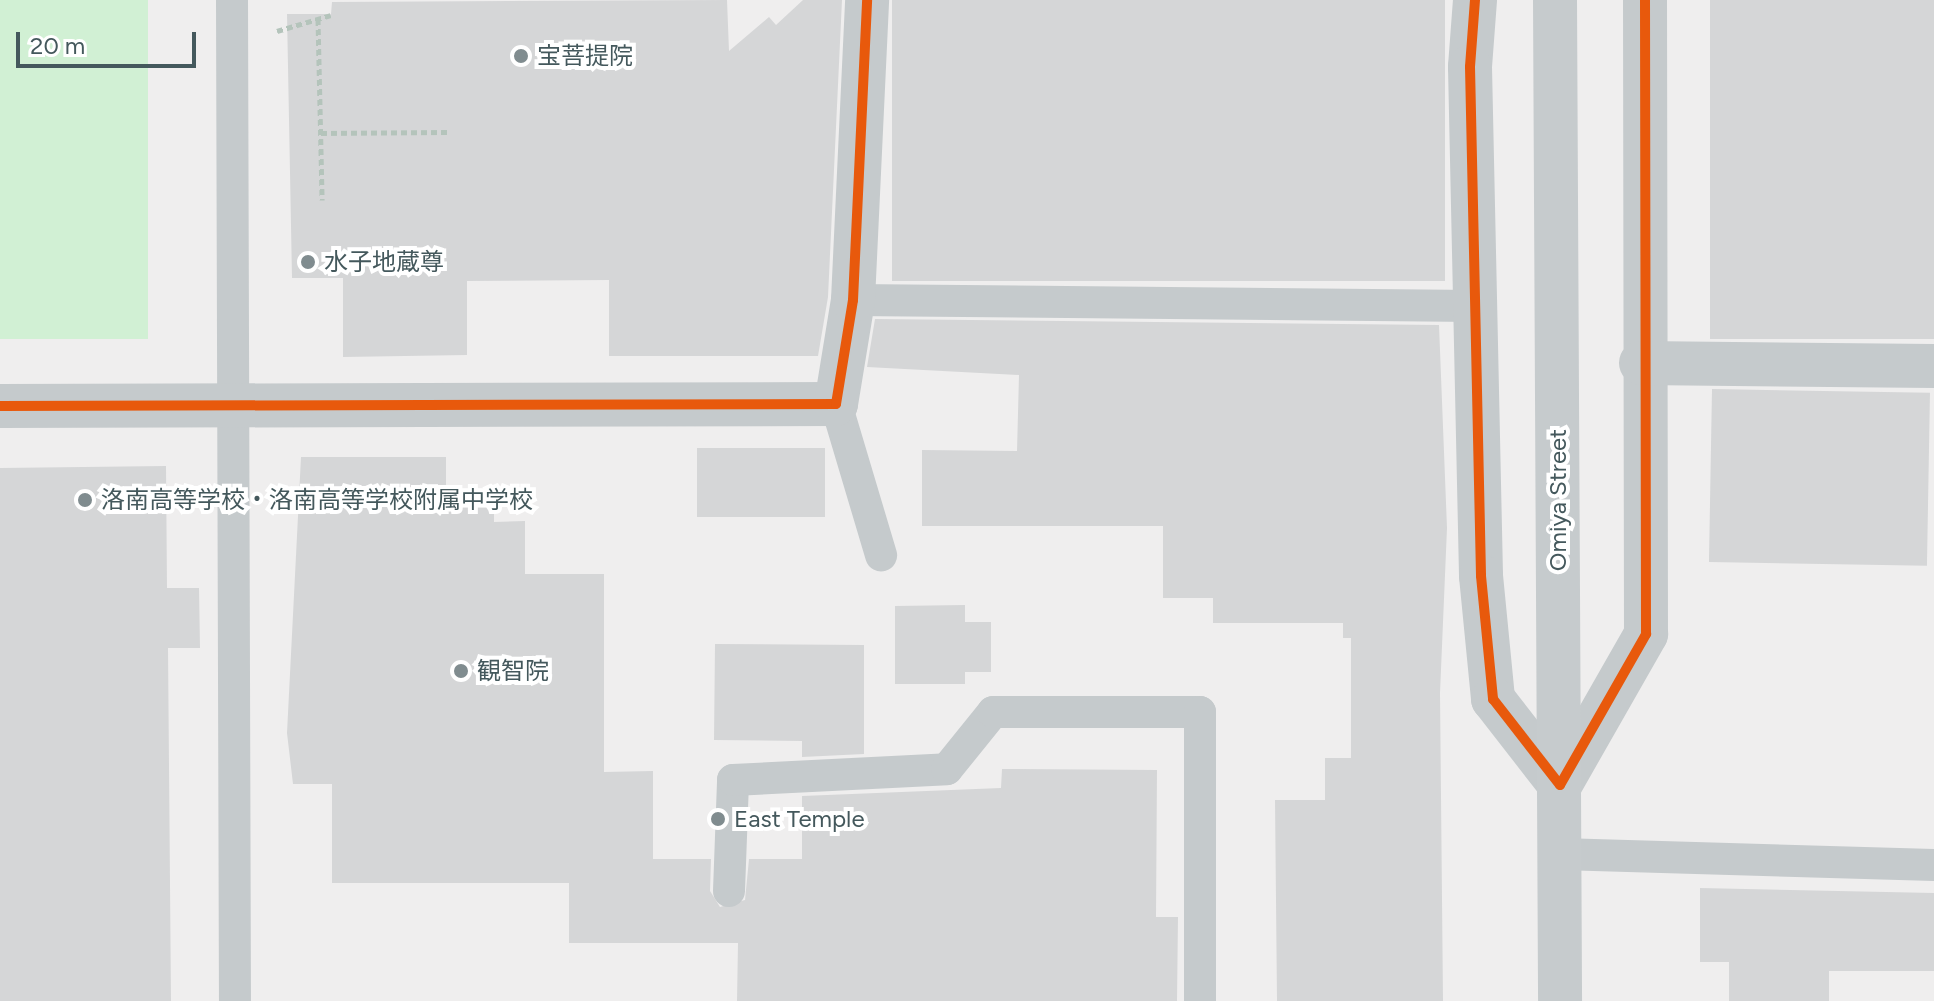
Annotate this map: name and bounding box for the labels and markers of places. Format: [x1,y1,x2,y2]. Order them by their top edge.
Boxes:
place label: 宝菩提院 [537,42,633,70]
marker: 宝菩提院 [512,47,530,65]
place label: 水子地蔵尊 [324,248,444,276]
marker: 水子地蔵尊 [299,253,317,271]
place label: 洛南高等学校・洛南高等学校附属中学校 [101,486,533,514]
marker: 洛南高等学校・洛南高等学校附属中学校 [76,491,94,509]
place label: 観智院 [477,657,549,685]
marker: 観智院 [452,662,470,680]
place label: East Temple [734,805,864,833]
marker: East Temple [709,810,727,828]

